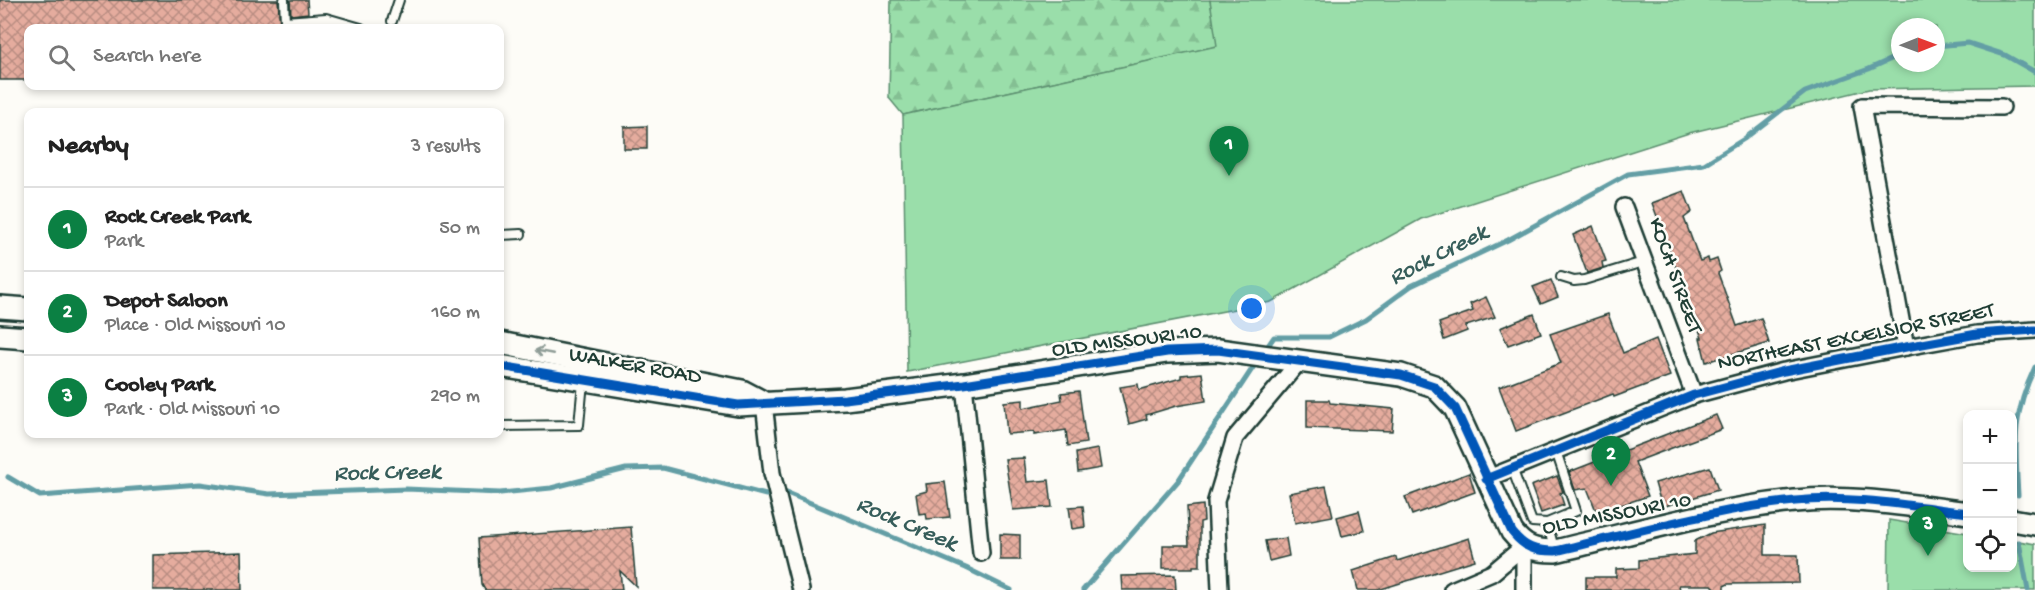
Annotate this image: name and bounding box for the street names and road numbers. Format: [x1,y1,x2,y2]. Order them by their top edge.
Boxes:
street label: KOCH STREET [1641,215,1707,339]
street label: NORTHEAST EXCELSIOR STREET [1715,298,1998,378]
street label: OLD MISSOURI 10 [1050,320,1204,364]
street label: WALKER ROAD [567,343,704,392]
street label: OLD MISSOURI 10 [1540,488,1694,542]

